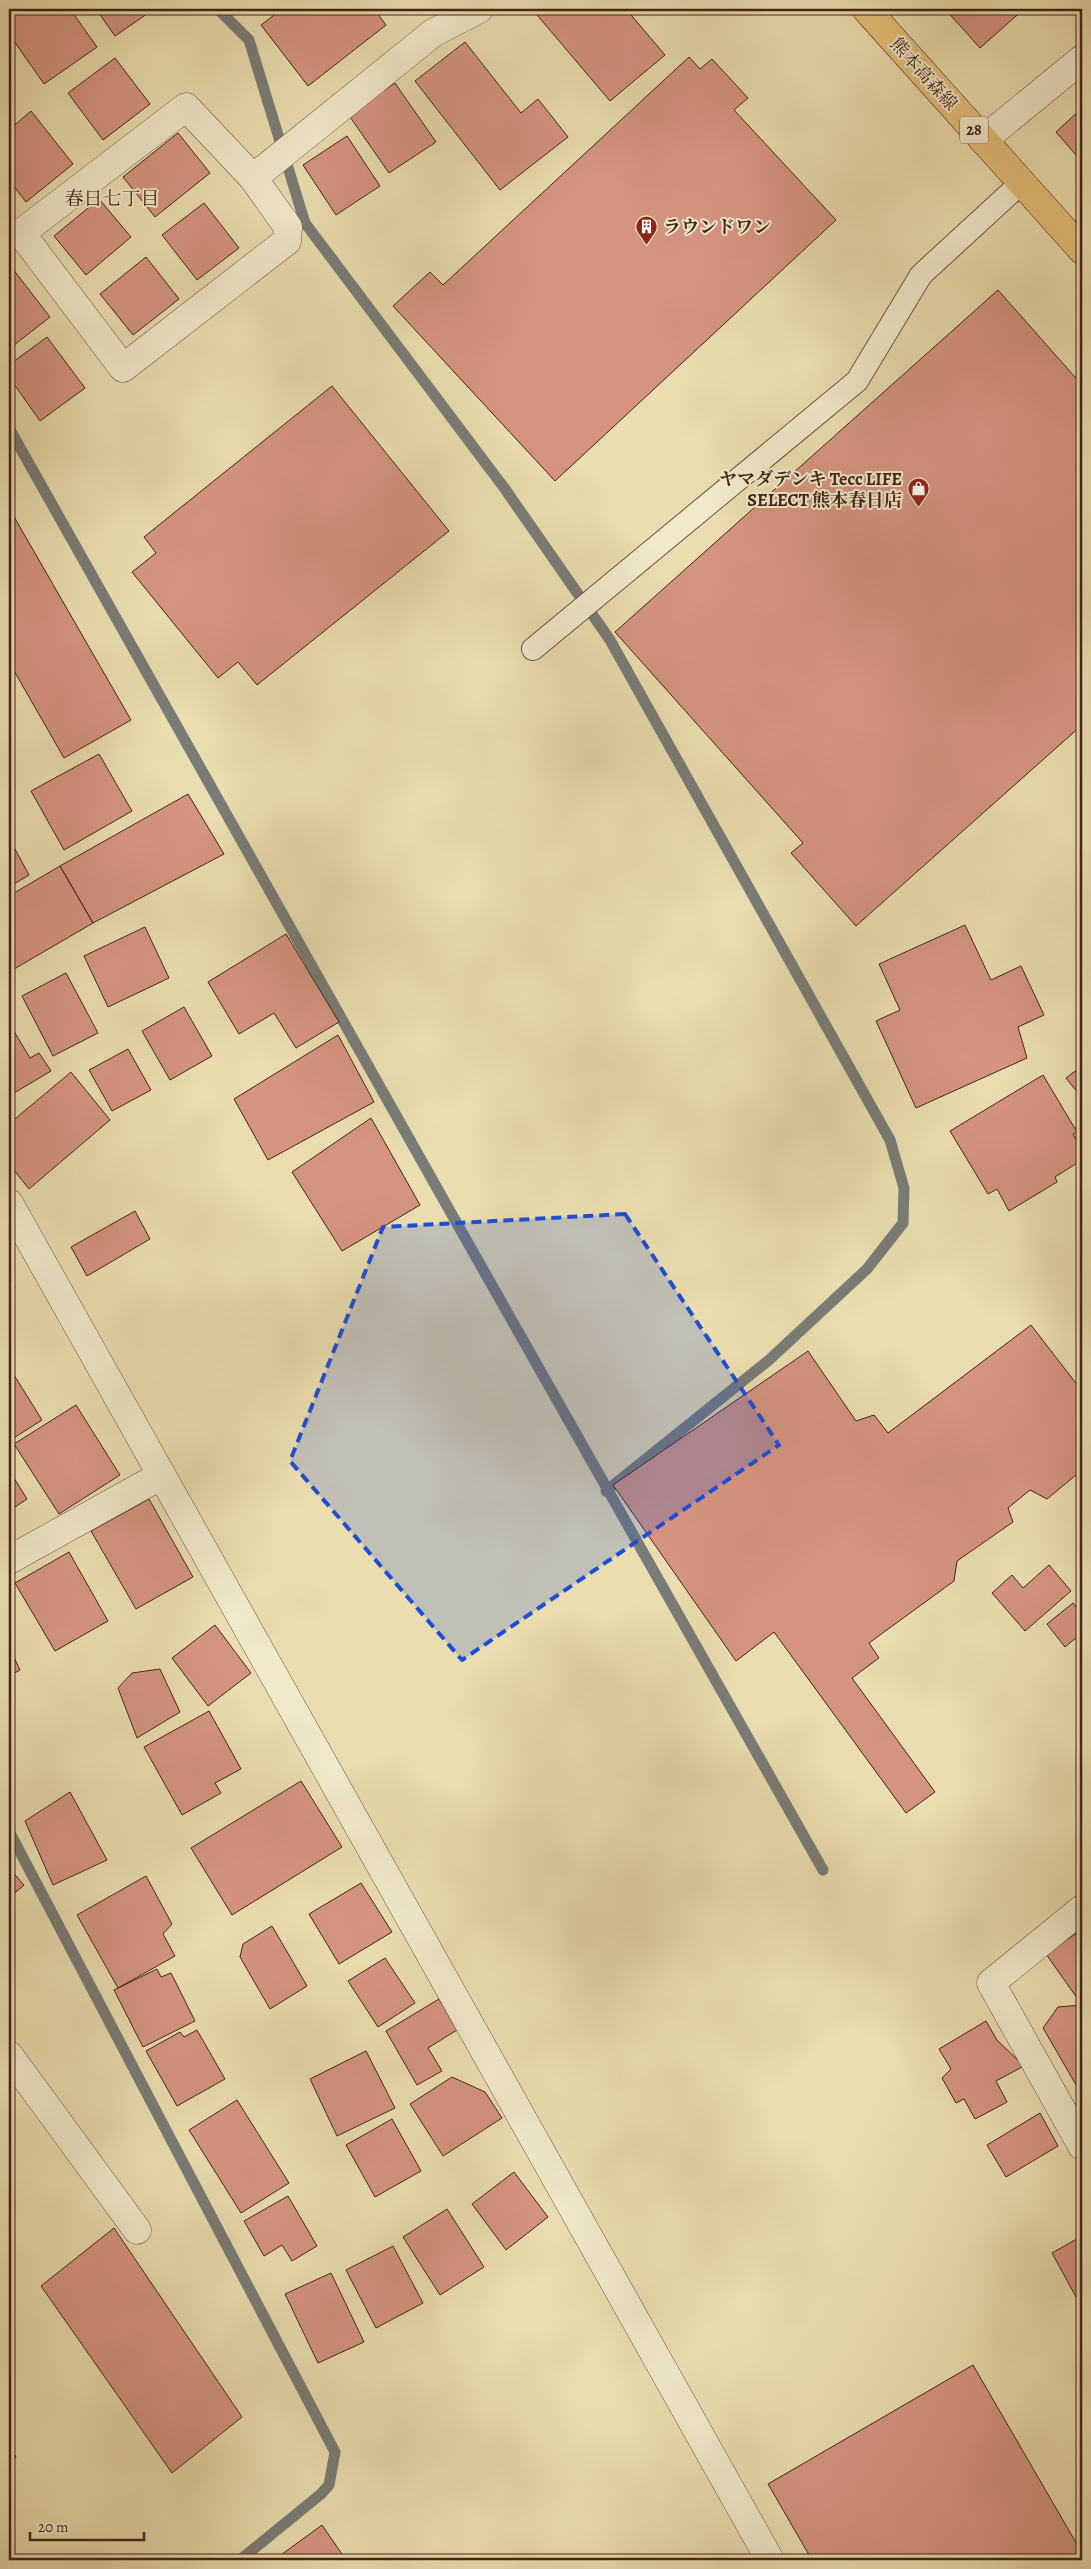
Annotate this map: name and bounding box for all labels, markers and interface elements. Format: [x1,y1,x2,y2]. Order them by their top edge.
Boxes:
street label: 熊本高森線 [885,33,963,115]
road number: 28 [960,116,988,144]
district label: 春日七丁目 [64,186,160,212]
building icon: ラウンドワン [635,215,659,246]
place label: ラウンドワン [663,215,771,239]
place label: ヤマダデンキ Tecc LIFE SELECT 熊本春日店 [719,467,902,512]
shop icon: ヤマダデンキ Tecc LIFE SELECT 熊本春日店 [906,477,930,508]
scale bar [30,2509,144,2541]
text: 20 m [38,2517,69,2537]

